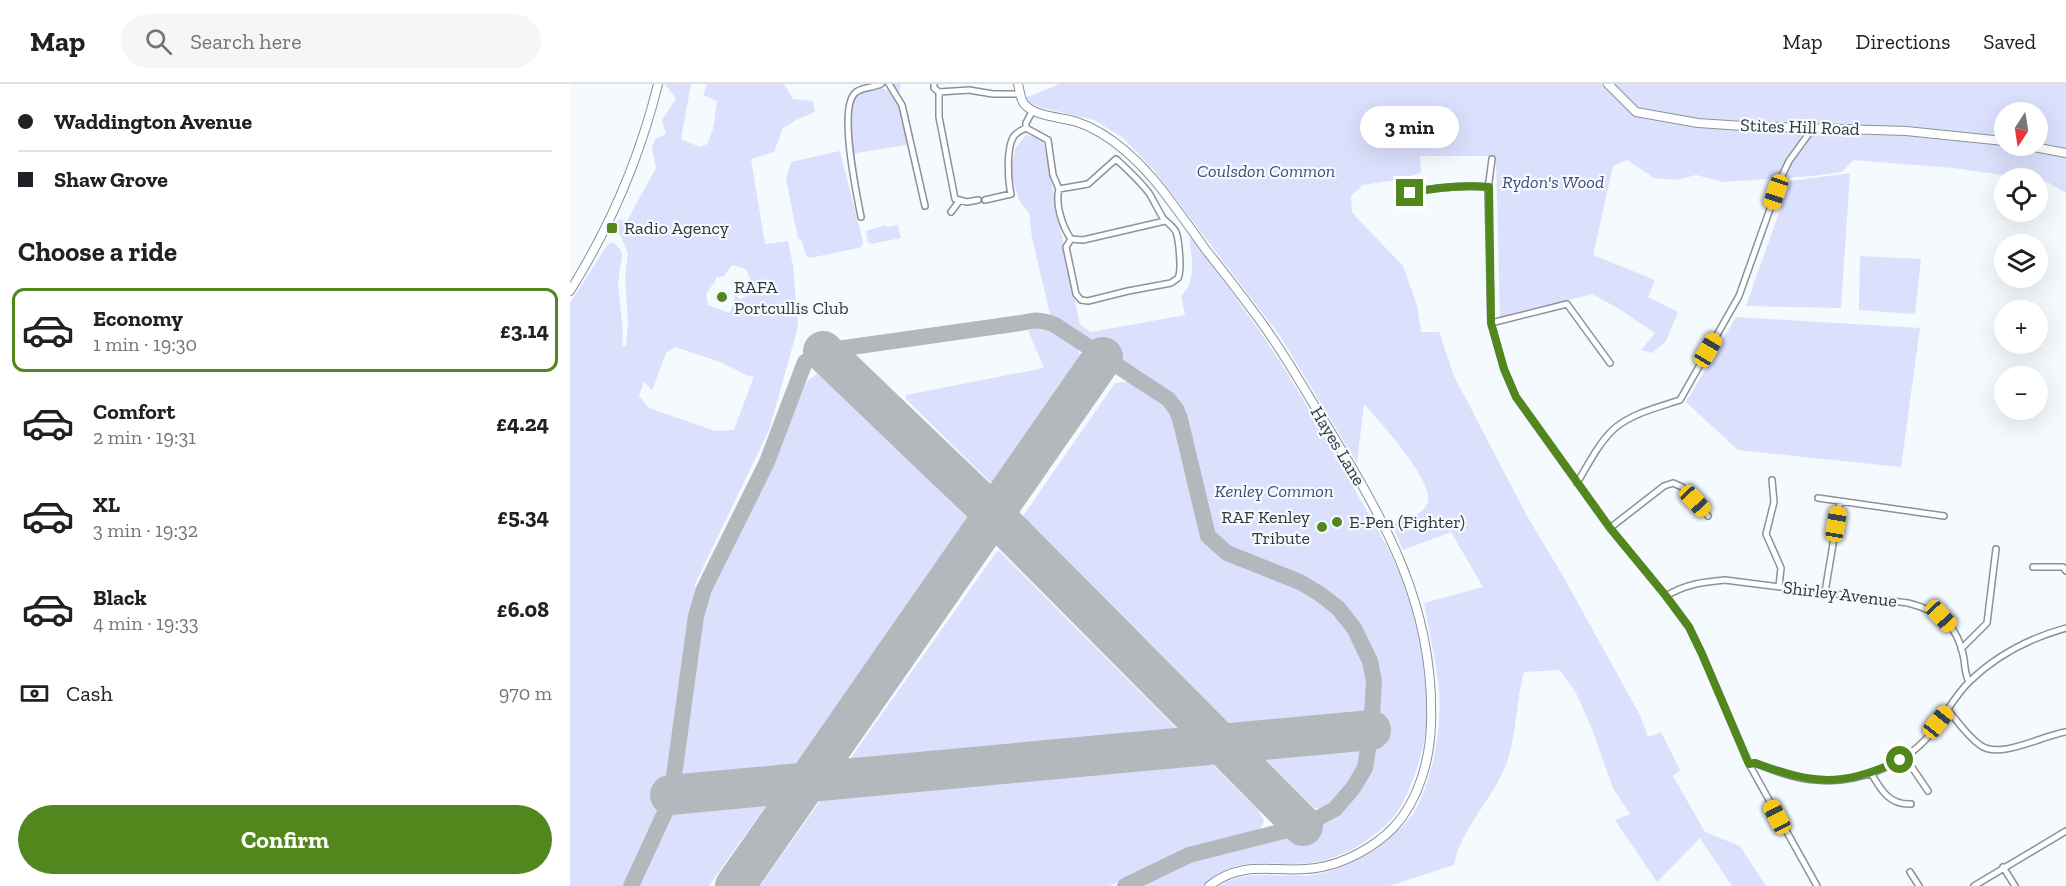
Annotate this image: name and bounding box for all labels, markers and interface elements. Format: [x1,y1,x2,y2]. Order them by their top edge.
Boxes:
search box [121,14,541,68]
text: Map [30,25,85,58]
icon: search [142,25,175,58]
text: Search here [190,28,302,55]
text: Map [1783,29,1823,54]
text: Directions [1856,29,1950,54]
text: Saved [1983,29,2036,54]
north arrow [1994,102,2048,156]
map controls [1994,102,2048,420]
callout: 3 min [1360,106,1460,148]
text: Waddington Avenue [54,108,252,135]
street label: Stites Hill Road [1740,114,1860,140]
text: 3 min [1385,115,1434,139]
park label: Coulsdon Common [1197,160,1335,182]
text: Shaw Grove [54,166,168,193]
button: locate [1994,168,2048,222]
park label: Rydon's Wood [1502,171,1604,193]
car [1762,172,1790,212]
route end [1396,179,1423,206]
place label: Radio Agency [624,217,730,239]
marker: Radio Agency [605,221,619,235]
button: layers [1994,234,2048,288]
text: Choose a ride [18,236,177,268]
place label: RAFA Portcullis Club [734,276,849,319]
marker: RAFA Portcullis Club [715,290,729,304]
button: + [1994,300,2048,354]
icon: car [21,303,75,357]
text: Economy [93,305,183,332]
text: £3.14 [500,317,549,344]
car [1691,330,1725,370]
text: 1 min · 19:30 [93,332,197,356]
button: − [1994,366,2048,420]
icon: car [21,396,75,450]
text: Comfort [93,398,175,425]
street label: Hayes Lane [1306,402,1370,490]
text: £4.24 [496,410,549,437]
text: 2 min · 19:31 [93,425,196,449]
park label: Kenley Common [1215,480,1333,502]
car [1676,482,1714,520]
icon: car [21,489,75,543]
text: XL [93,491,120,518]
text: £5.34 [497,503,549,530]
car [1824,505,1848,543]
place label: RAF Kenley Tribute [1221,506,1311,549]
place label: E-Pen (Fighter) [1349,511,1465,533]
marker: E-Pen (Fighter) [1330,515,1344,529]
text: 3 min · 19:32 [93,518,198,542]
marker: RAF Kenley Tribute [1315,520,1329,534]
street label: Shirley Avenue [1782,576,1898,612]
icon: car [21,582,75,636]
text: Black [93,584,147,611]
text: £6.08 [497,596,549,623]
car [1922,597,1960,635]
text: 4 min · 19:33 [93,611,198,635]
icon: cash [18,677,51,710]
text: Cash [66,680,113,707]
text: 970 m [499,681,552,705]
car [1920,702,1956,742]
route start [1886,746,1913,773]
car [1761,797,1793,837]
button: Confirm [18,805,552,874]

